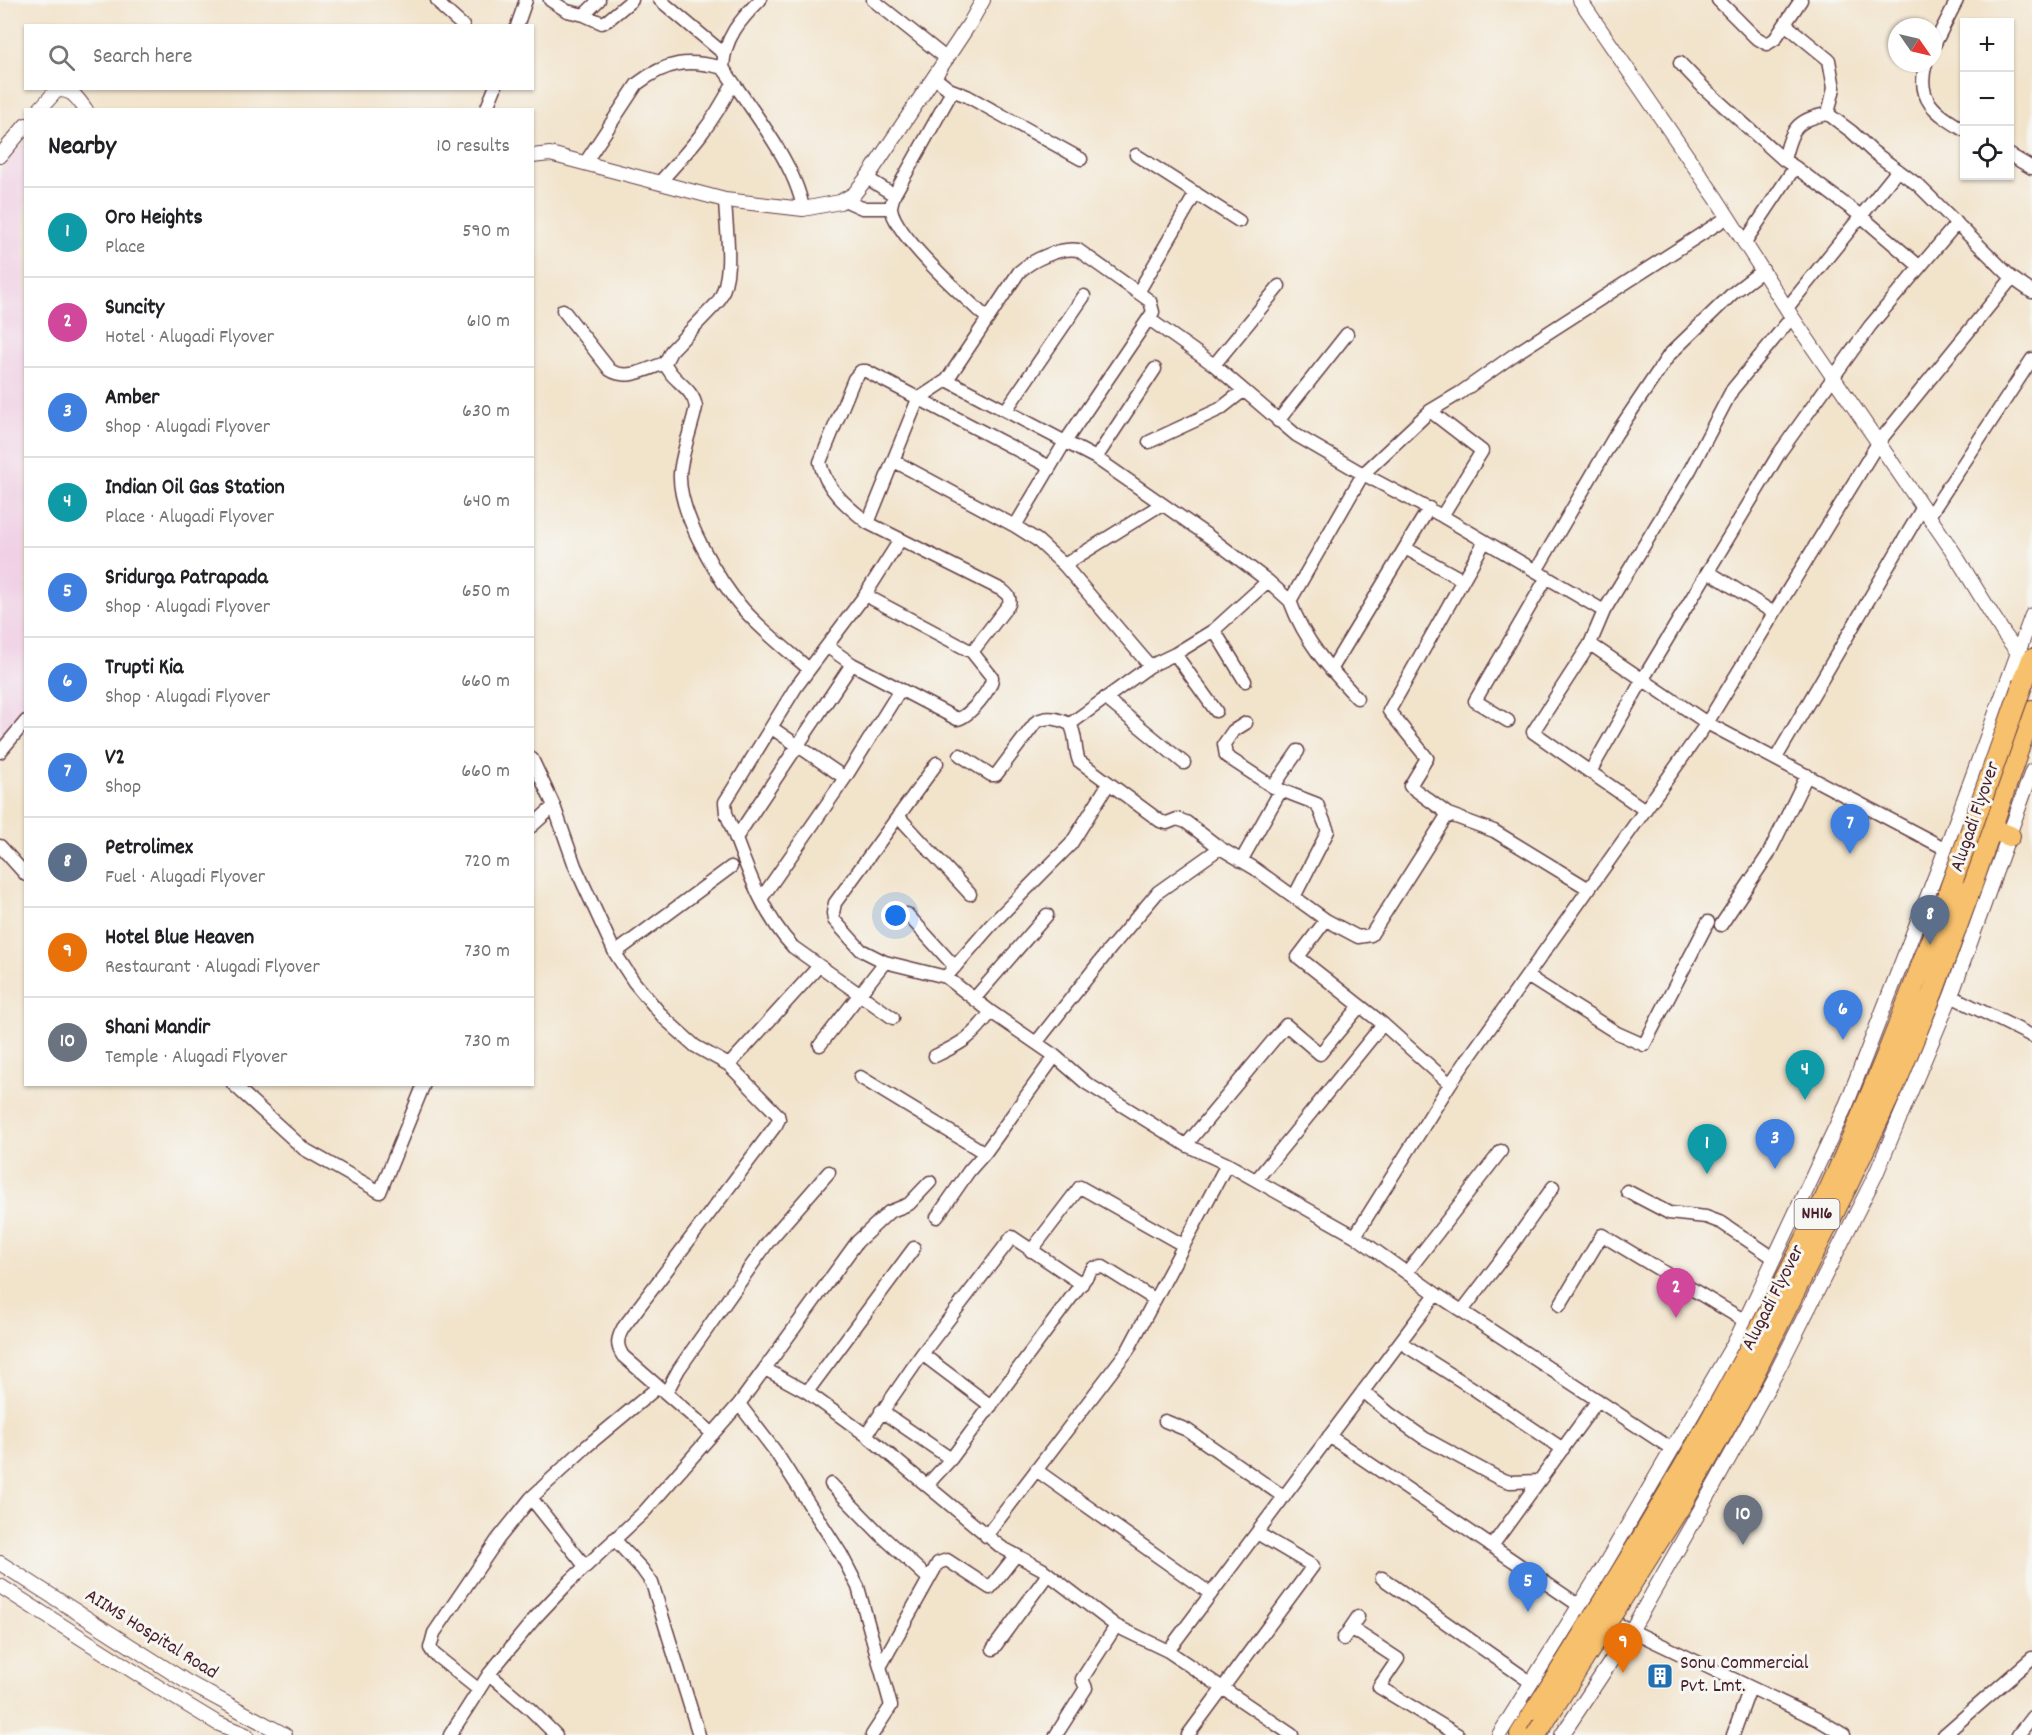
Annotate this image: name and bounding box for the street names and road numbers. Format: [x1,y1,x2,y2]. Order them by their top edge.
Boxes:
street label: Alugadi Flyover [1944,757,2008,876]
road number: NH16 [1794,1199,1840,1229]
street label: Alugadi Flyover [1735,1240,1813,1356]
street label: AIIMS Hospital Road [79,1583,223,1687]

